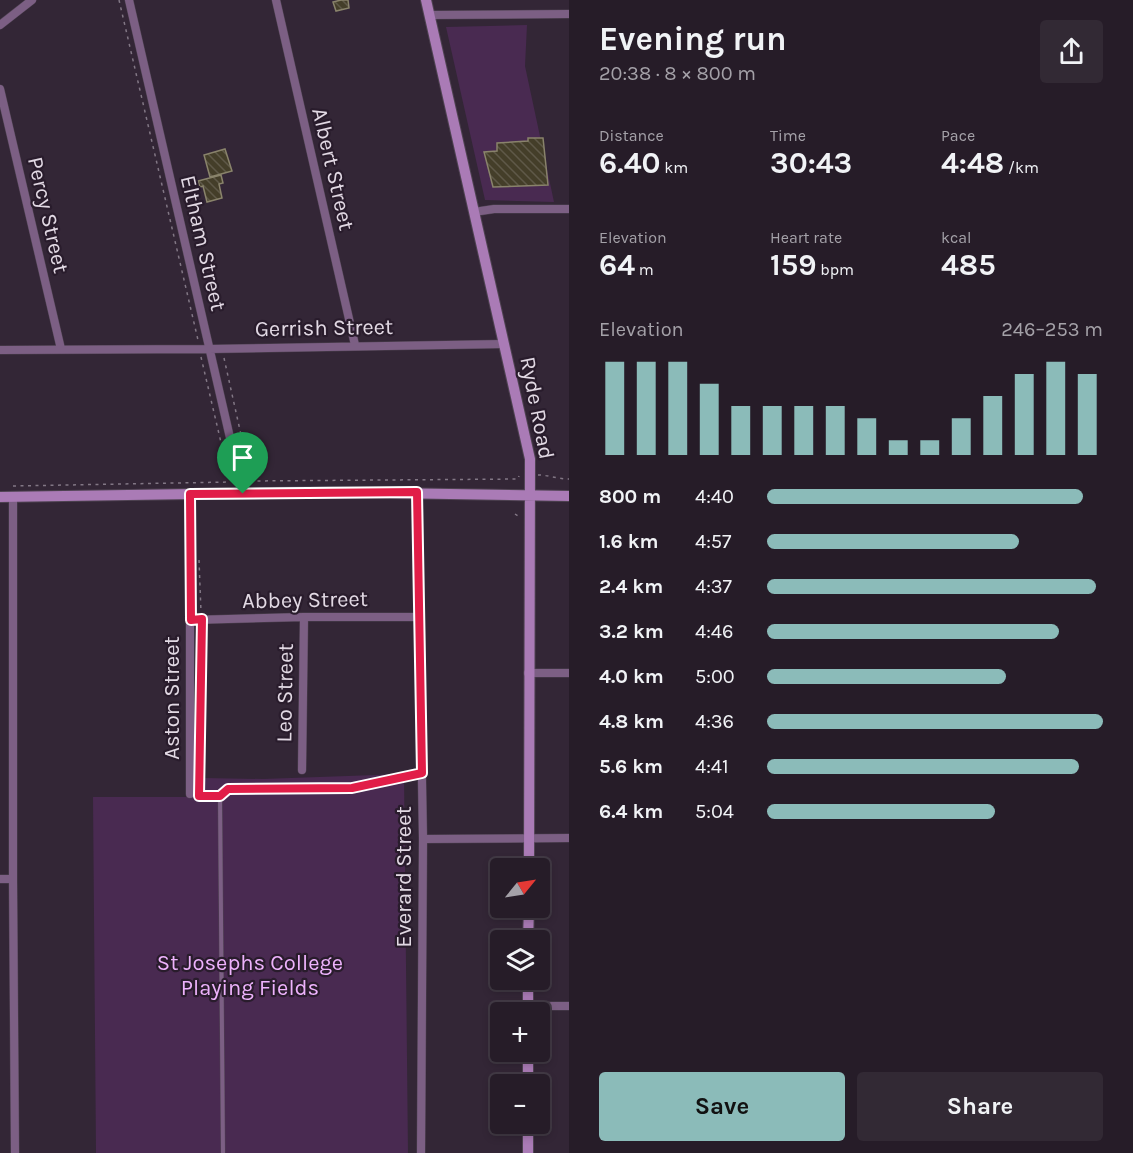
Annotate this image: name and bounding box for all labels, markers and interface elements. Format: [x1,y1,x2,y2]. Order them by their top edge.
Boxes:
text: Evening run [599,20,787,58]
button: share [1040,20,1103,83]
text: 20:38 · 8 × 800 m [599,62,756,85]
street label: Albert Street [306,105,360,233]
text: Distance [599,126,664,145]
text: Time [770,126,806,145]
text: Pace [941,126,975,145]
text: 6.40 [599,145,661,181]
text: 30:43 [770,145,852,181]
text: 4:48 [941,145,1004,181]
street label: Percy Street [22,154,74,276]
text: km [661,158,688,177]
text: /km [1004,158,1039,177]
street label: Eltham Street [175,173,231,313]
text: Elevation [599,228,667,247]
text: Heart rate [770,228,842,247]
text: kcal [941,228,972,247]
text: 64 [599,247,635,283]
text: 159 [770,247,816,283]
text: 485 [941,247,996,283]
text: m [635,260,654,279]
text: bpm [816,260,854,279]
street label: Gerrish Street [255,314,393,342]
text: Elevation [599,318,684,341]
text: 246–253 m [1001,318,1103,341]
street label: Ryde Road [514,355,560,461]
pin [217,432,268,494]
icon: arrive [226,441,259,474]
text: 800 m [599,485,661,508]
text: 4:40 [695,485,734,508]
text: 1.6 km [599,530,658,553]
text: 4:57 [695,530,731,553]
text: 2.4 km [599,575,663,598]
text: 4:37 [695,575,732,598]
street label: Abbey Street [242,586,368,614]
text: 3.2 km [599,620,664,643]
text: 4:46 [695,620,733,643]
street label: Aston Street [159,636,185,760]
street label: Leo Street [271,643,299,743]
text: 4.0 km [599,665,664,688]
text: 5:00 [695,665,735,688]
text: 4.8 km [599,710,664,733]
text: 4:36 [695,710,734,733]
text: 5.6 km [599,755,663,778]
text: 4:41 [695,755,729,778]
text: 6.4 km [599,800,663,823]
text: 5:04 [695,800,734,823]
street label: Everard Street [391,806,417,948]
north arrow [490,858,550,918]
map controls [490,858,550,1134]
button: layers [490,930,550,990]
park label: St Josephs College Playing Fields [157,950,343,1001]
button: + [490,1002,550,1062]
button: Save [599,1072,845,1141]
button: Share [857,1072,1103,1141]
button: − [490,1074,550,1134]

